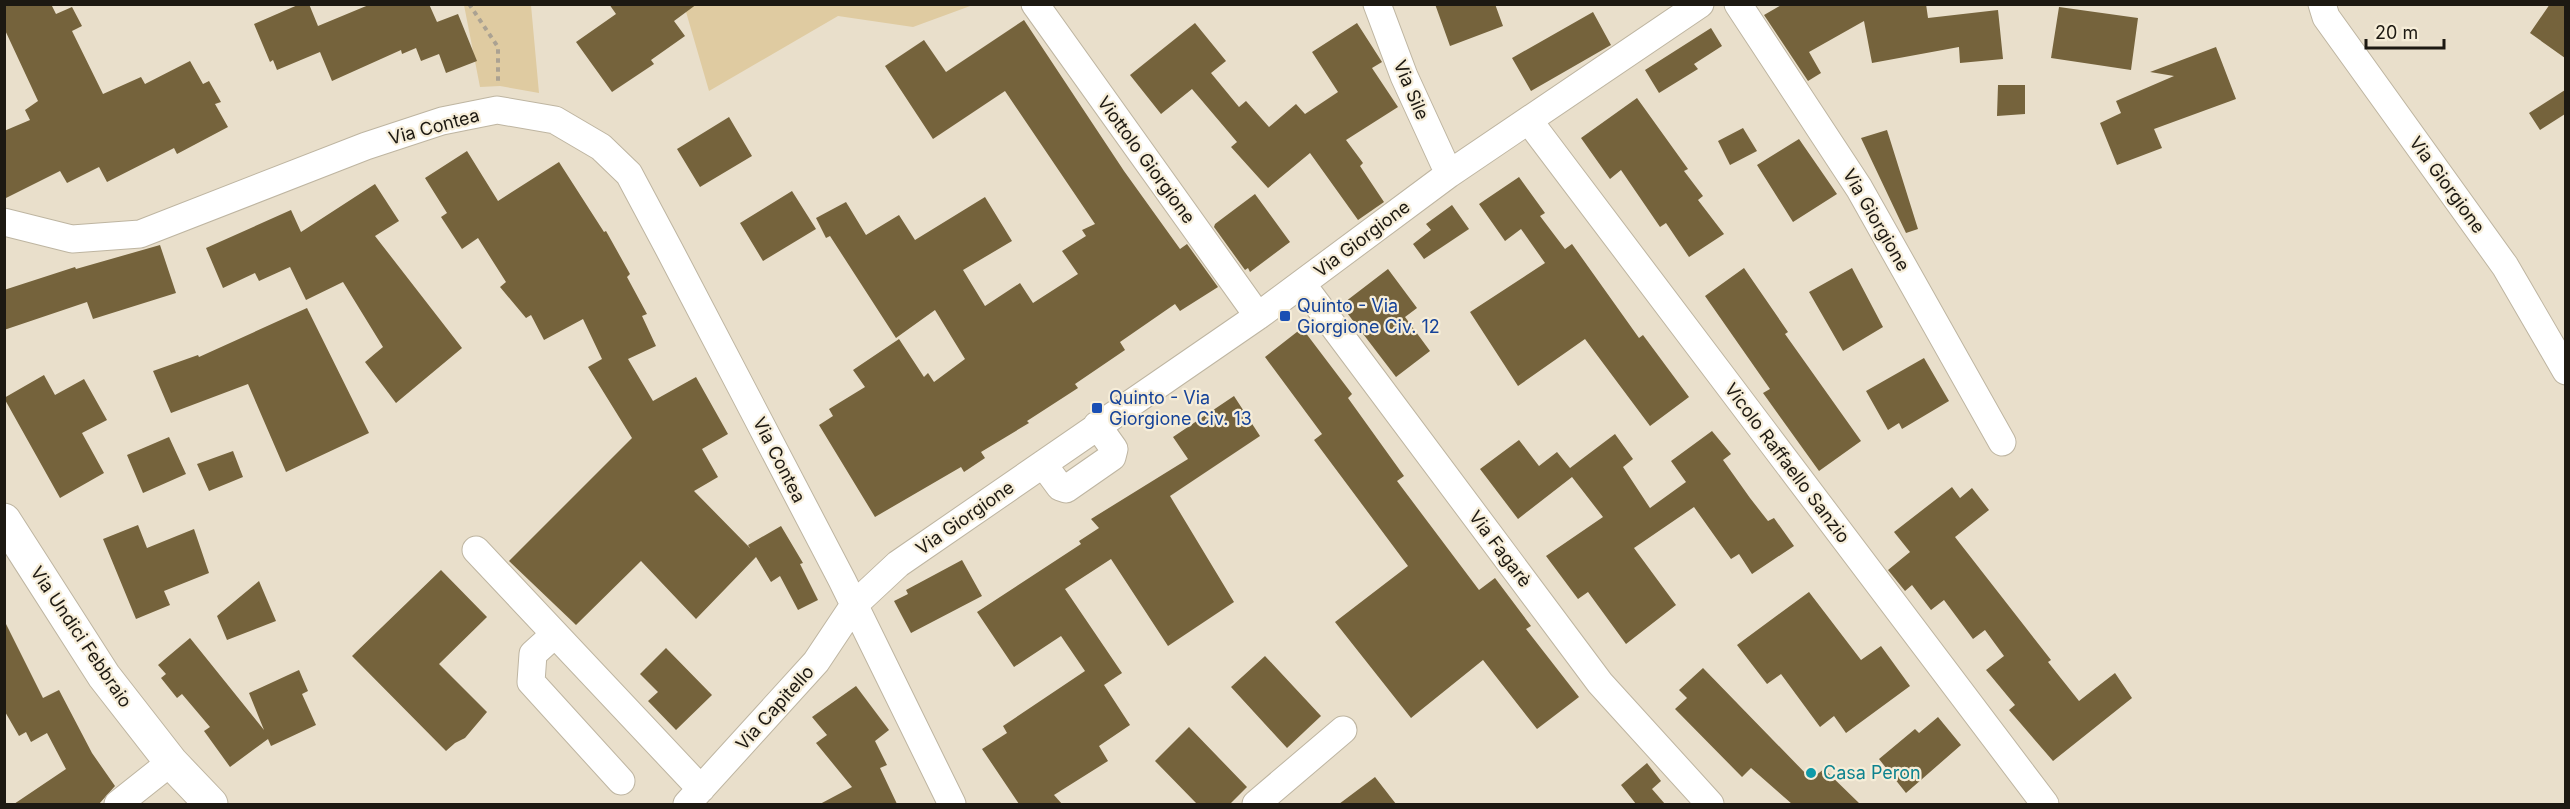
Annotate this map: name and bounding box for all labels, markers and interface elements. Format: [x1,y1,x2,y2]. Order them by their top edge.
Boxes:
scale bar [2366,12,2444,50]
text: 20 m [2375,22,2418,43]
street label: Via Sile [1390,57,1433,123]
street label: Viottolo Giorgione [1093,92,1200,227]
street label: Via Contea [386,104,482,149]
street label: Via Giorgione [2405,132,2489,237]
street label: Via Giorgione [1839,165,1914,275]
street label: Via Giorgione [1310,196,1414,281]
place label: Quinto - Via Giorgione Civ. 12 [1297,295,1440,337]
marker: Quinto - Via Giorgione Civ. 12 [1278,309,1292,323]
street label: Vicolo Raffaello Sanzio [1720,379,1854,547]
place label: Quinto - Via Giorgione Civ. 13 [1109,387,1252,429]
marker: Quinto - Via Giorgione Civ. 13 [1090,401,1104,415]
street label: Via Contea [749,414,810,506]
street label: Via Giorgione [912,476,1018,559]
street label: Via Fagarè [1465,506,1536,591]
street label: Via Undici Febbraio [26,562,136,711]
street label: Via Capitello [731,661,818,754]
place label: Casa Peron [1823,762,1921,783]
marker: Casa Peron [1804,766,1818,780]

